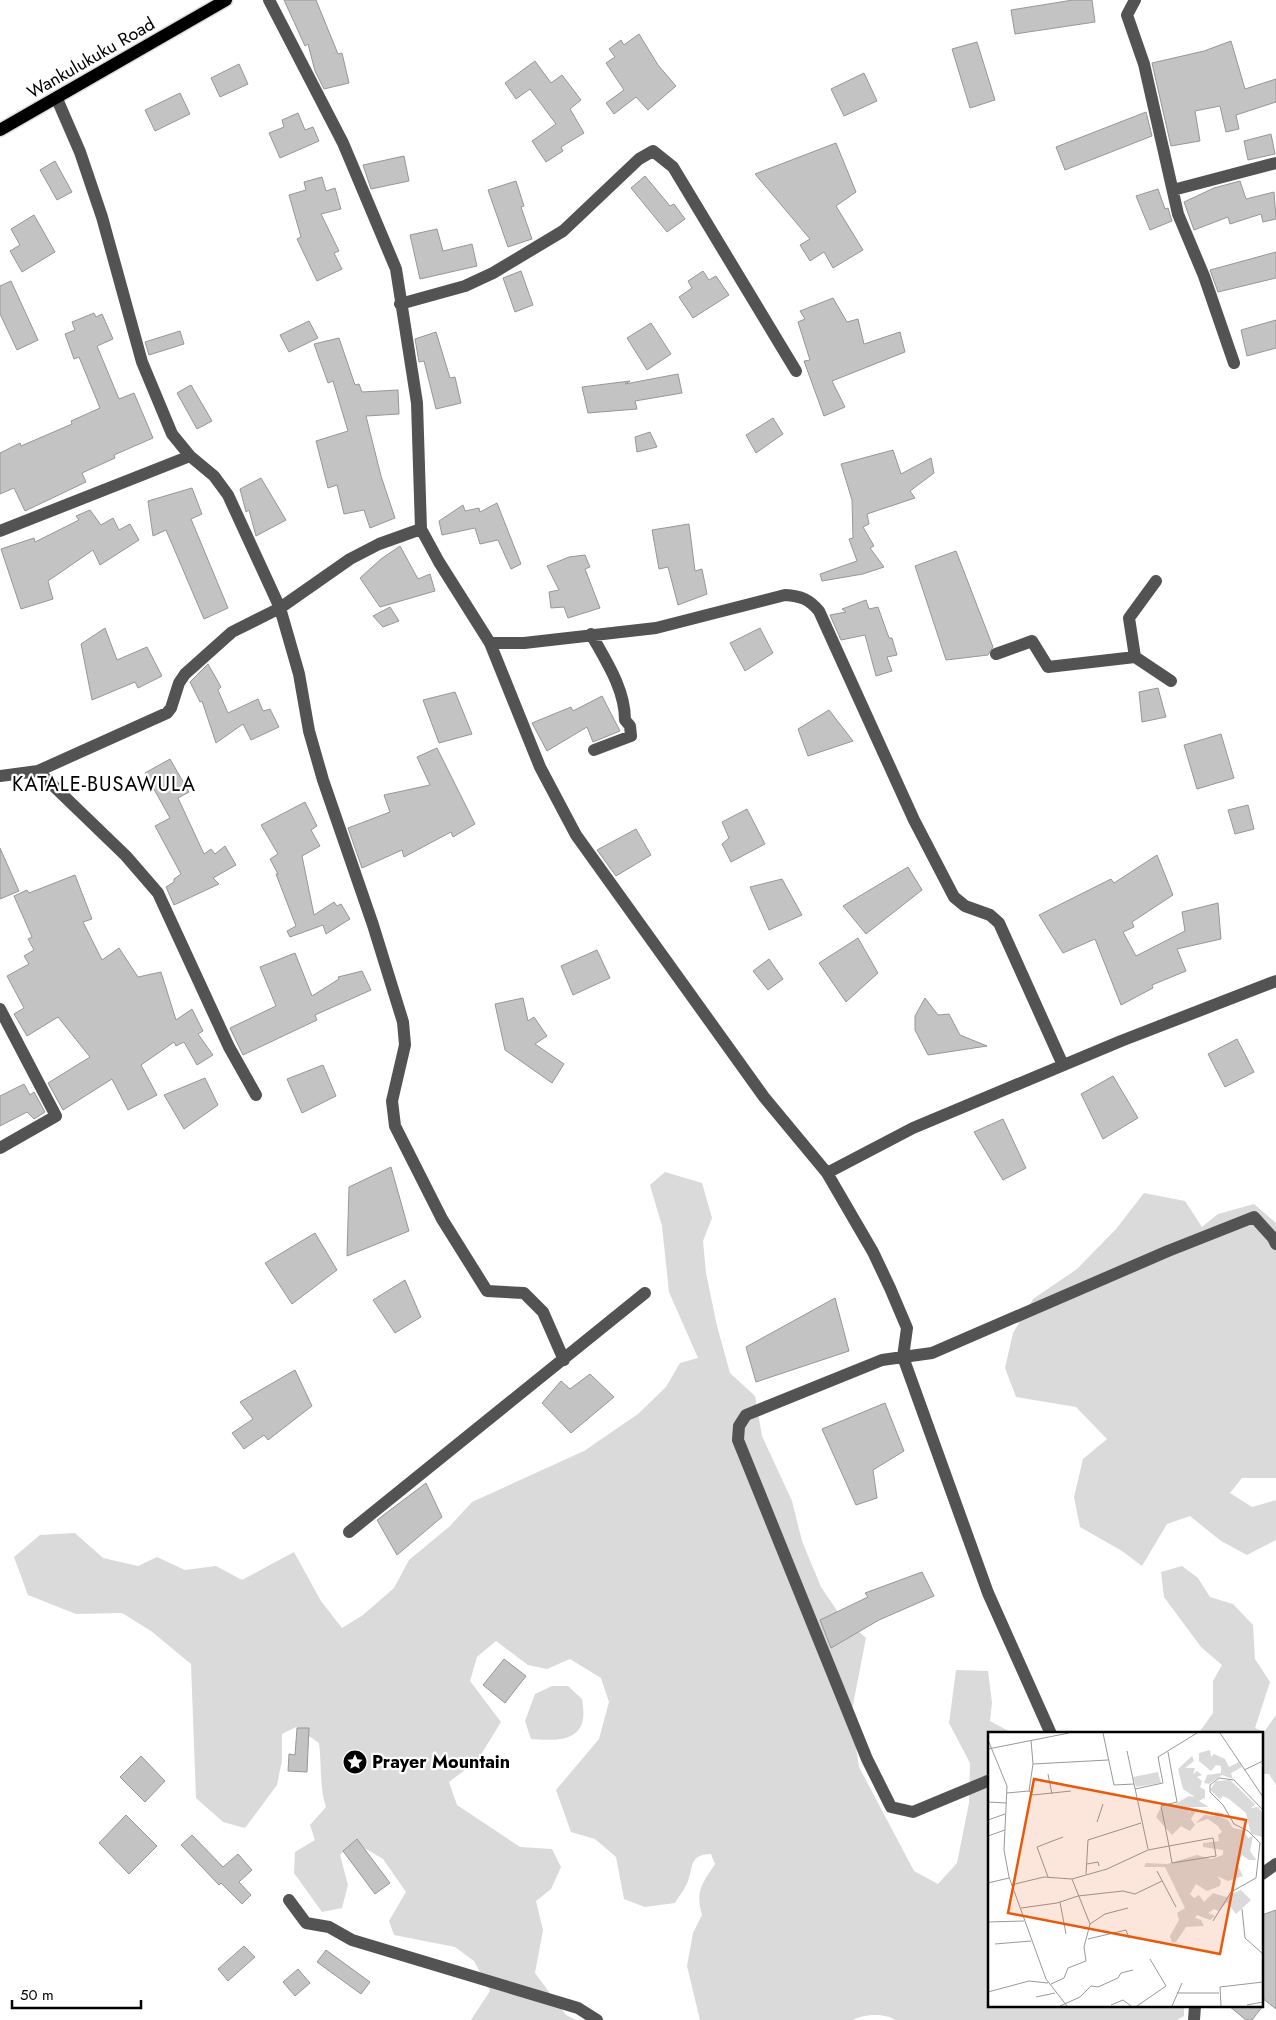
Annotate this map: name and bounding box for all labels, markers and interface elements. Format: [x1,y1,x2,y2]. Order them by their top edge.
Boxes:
street label: Wankulukuku Road [22,11,160,105]
district label: KATALE-BUSAWULA [12,770,196,799]
inset map [988,1732,1264,2008]
place icon: Prayer Mountain [342,1749,368,1775]
place label: Prayer Mountain [372,1749,510,1775]
scale bar [12,1978,141,2010]
text: 50 m [20,1984,54,2006]

